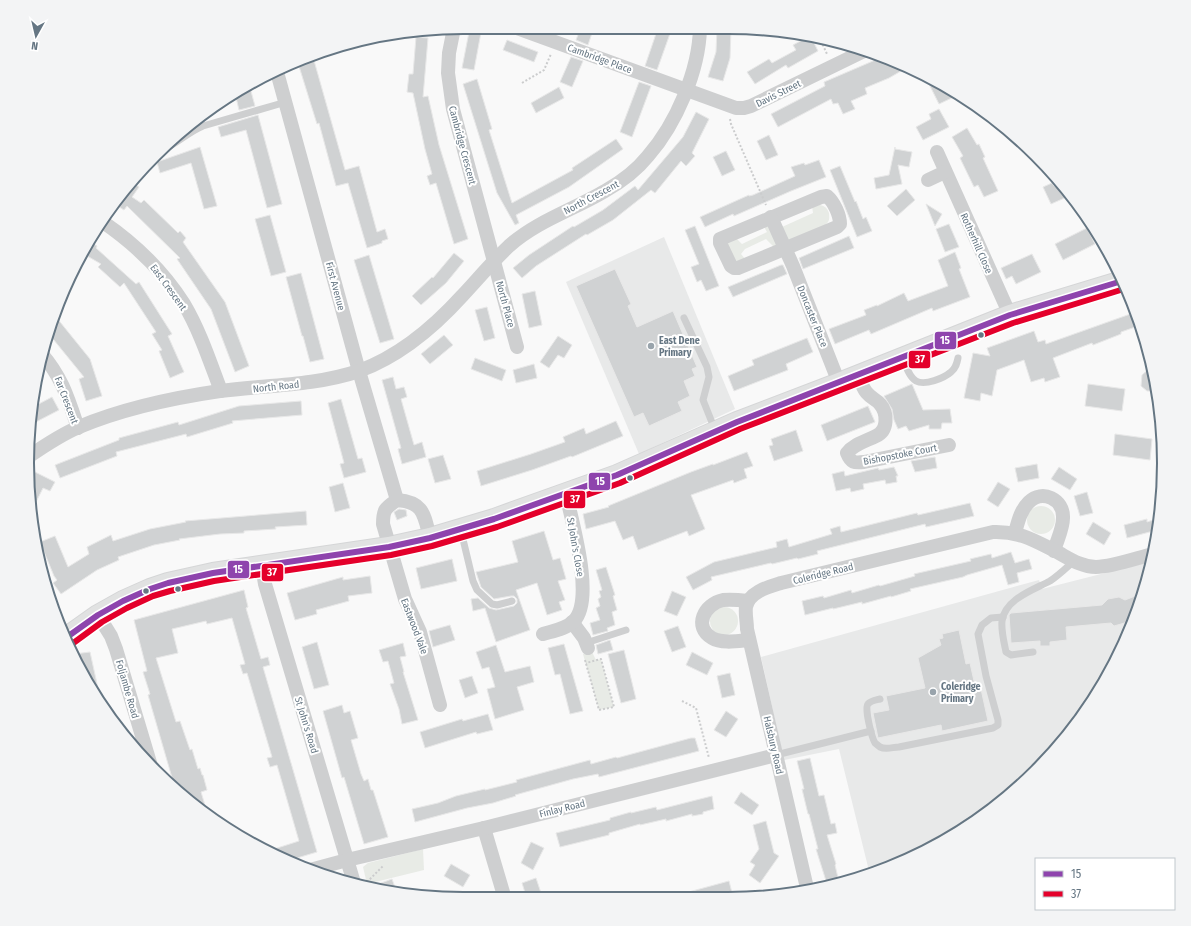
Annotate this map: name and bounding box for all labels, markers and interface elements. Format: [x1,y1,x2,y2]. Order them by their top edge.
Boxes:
north arrow [16,16,56,56]
text: N [31,39,39,52]
street label: Cambridge Place [566,42,634,76]
street label: Davis Street [754,78,804,110]
street label: Cambridge Crescent [446,105,479,187]
street label: North Crescent [562,178,622,217]
street label: Rotherhill Close [957,211,995,276]
street label: First Avenue [323,261,347,312]
street label: East Crescent [147,262,189,314]
street label: North Place [493,280,517,329]
street label: Doncaster Place [794,284,830,349]
unlabelled marker [976,330,986,340]
line badge: 15 [934,331,957,350]
text: 15 [940,334,951,347]
place label: East Dene Primary [659,335,700,359]
marker: East Dene Primary [646,341,656,351]
line badge: 37 [908,350,931,369]
text: 37 [914,353,925,366]
street label: Far Crescent [52,375,81,426]
street label: North Road [252,379,300,395]
street label: Bishopstoke Court [862,442,939,468]
line badge: 15 [588,472,611,491]
unlabelled marker [625,473,635,483]
text: 15 [595,475,606,488]
line badge: 37 [563,490,586,509]
text: 37 [569,493,580,506]
street label: St John's Close [564,517,586,578]
line badge: 15 [227,560,250,579]
street label: Coleridge Road [792,561,855,587]
text: 15 [233,563,244,576]
line badge: 37 [261,563,284,582]
text: 37 [266,566,277,579]
unlabelled marker [173,584,183,594]
unlabelled marker [141,586,151,596]
street label: Eastwood Vale [398,597,430,656]
street label: Foljambe Road [113,659,141,720]
place label: Coleridge Primary [941,681,981,705]
marker: Coleridge Primary [928,687,938,697]
street label: St John's Road [292,696,320,755]
street label: Halsbury Road [761,715,786,775]
street label: Finlay Road [538,797,586,820]
legend [1035,858,1175,910]
text: 15 [1071,867,1082,881]
text: 37 [1071,887,1081,901]

